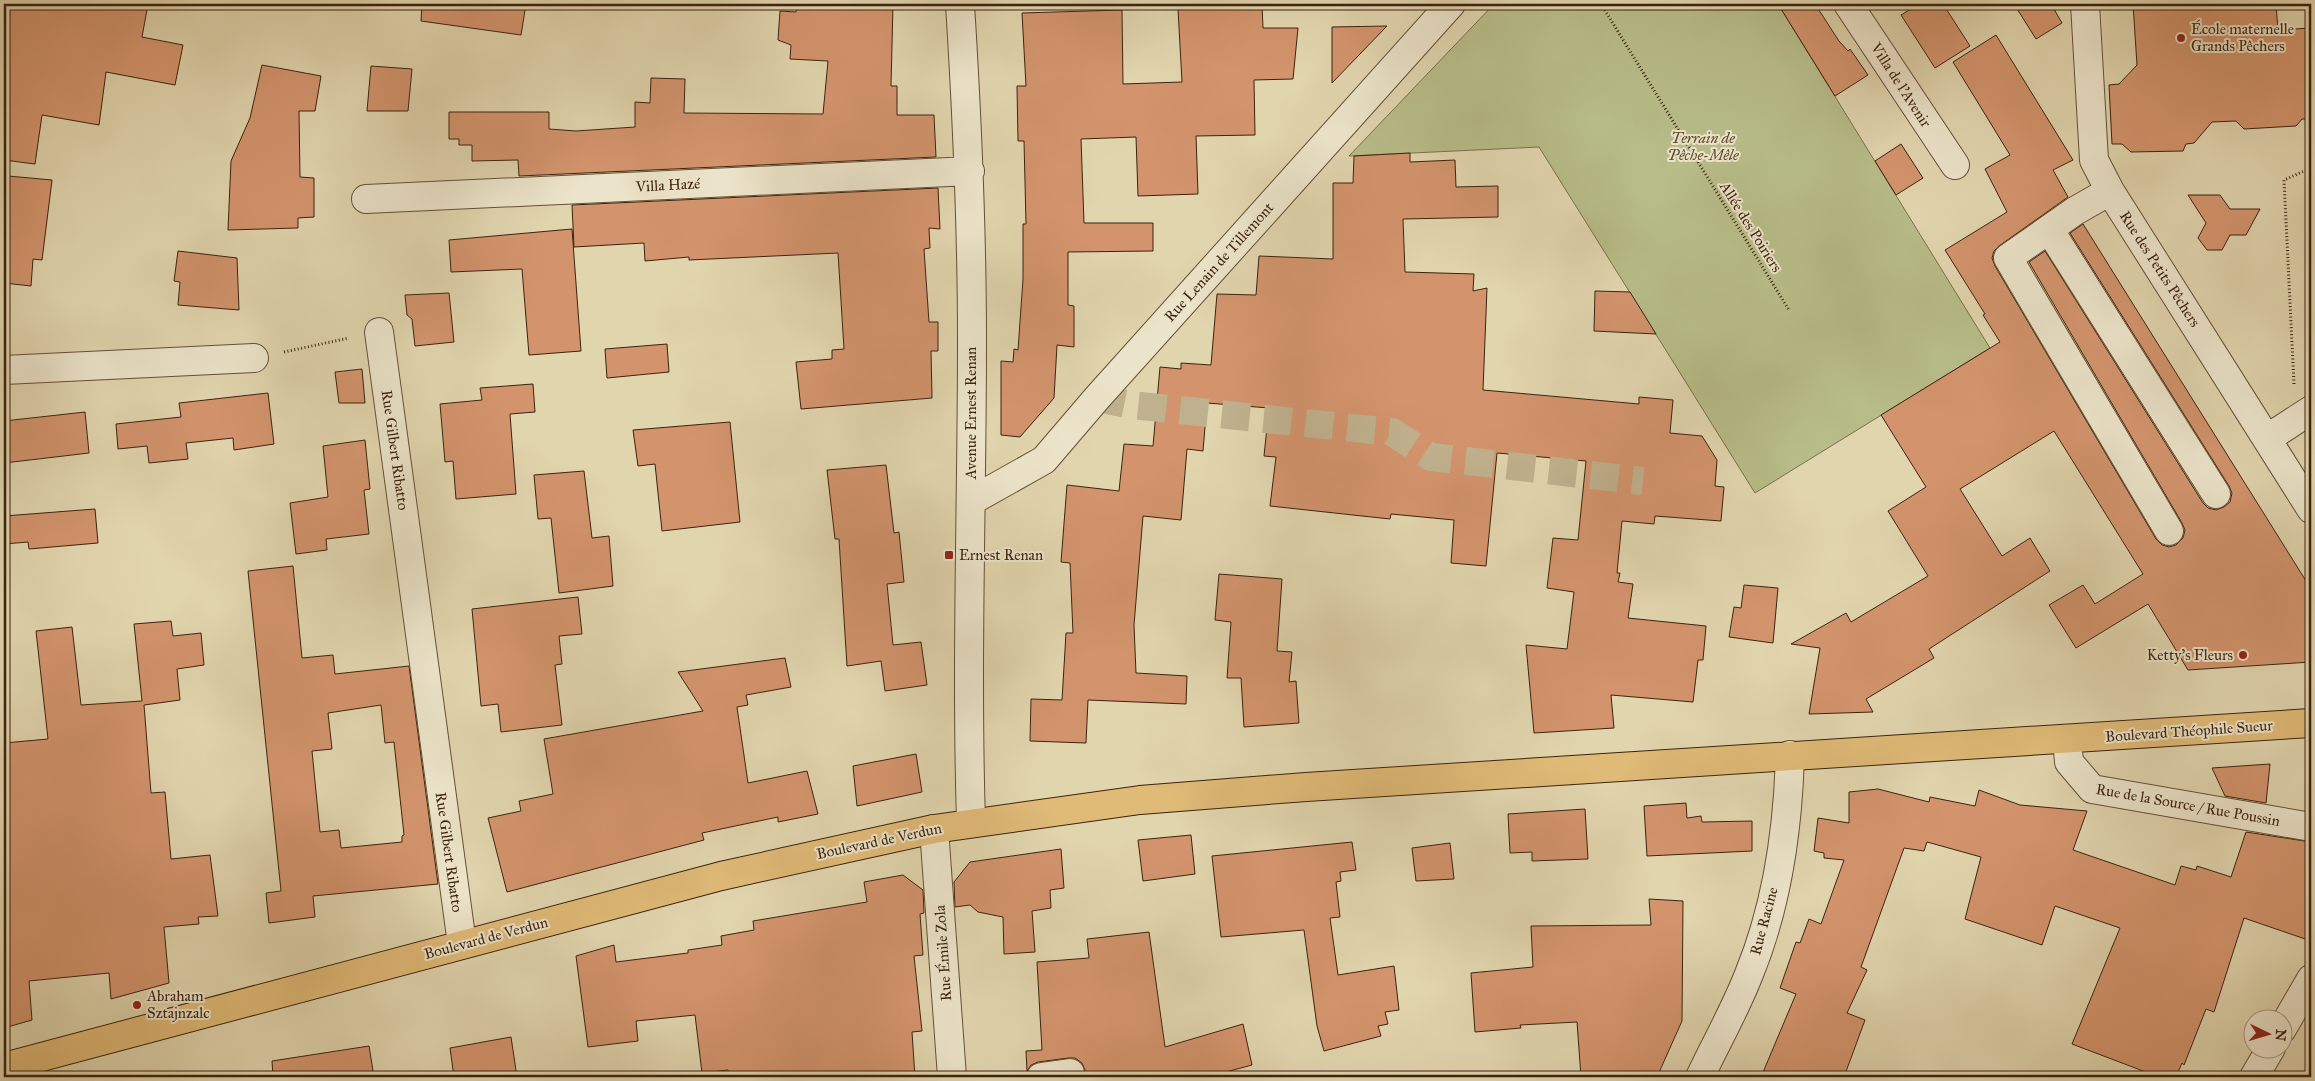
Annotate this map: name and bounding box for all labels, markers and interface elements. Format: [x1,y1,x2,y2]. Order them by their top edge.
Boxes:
place label: École maternelle Grands Pêchers [2191,19,2294,55]
marker: École maternelle Grands Pêchers [2175,32,2187,44]
street label: Villa de l'Avenir [1866,39,1935,131]
park label: Terrain de Pêche-Mêle [1668,129,1739,164]
street label: Villa Hazé [634,174,702,196]
street label: Allée des Poiriers [1715,178,1786,276]
street label: Rue Lenain de Tillemont [1161,198,1278,325]
street label: Rue des Petits Pêchers [2116,208,2204,330]
street label: Avenue Ernest Renan [962,347,980,480]
street label: Rue Gilbert Ribatto [378,389,412,512]
place label: Ernest Renan [959,546,1043,564]
marker: Ernest Renan [943,549,955,561]
place label: Ketty's Fleurs [2147,646,2233,664]
marker: Ketty's Fleurs [2237,649,2249,661]
street label: Boulevard Théophile Sueur [2105,716,2274,746]
street label: Rue de la Source / Rue Poussin [2095,780,2281,830]
street label: Rue Gilbert Ribatto [432,791,466,914]
street label: Boulevard de Verdun [815,819,943,863]
street label: Rue Racine [1746,885,1782,957]
street label: Rue Émile Zola [930,904,955,1002]
street label: Boulevard de Verdun [422,913,550,963]
place label: Abraham Sztajnzalc [146,987,210,1022]
marker: Abraham Sztajnzalc [131,999,143,1011]
north arrow [2242,1008,2292,1058]
text: N [2271,1028,2289,1042]

